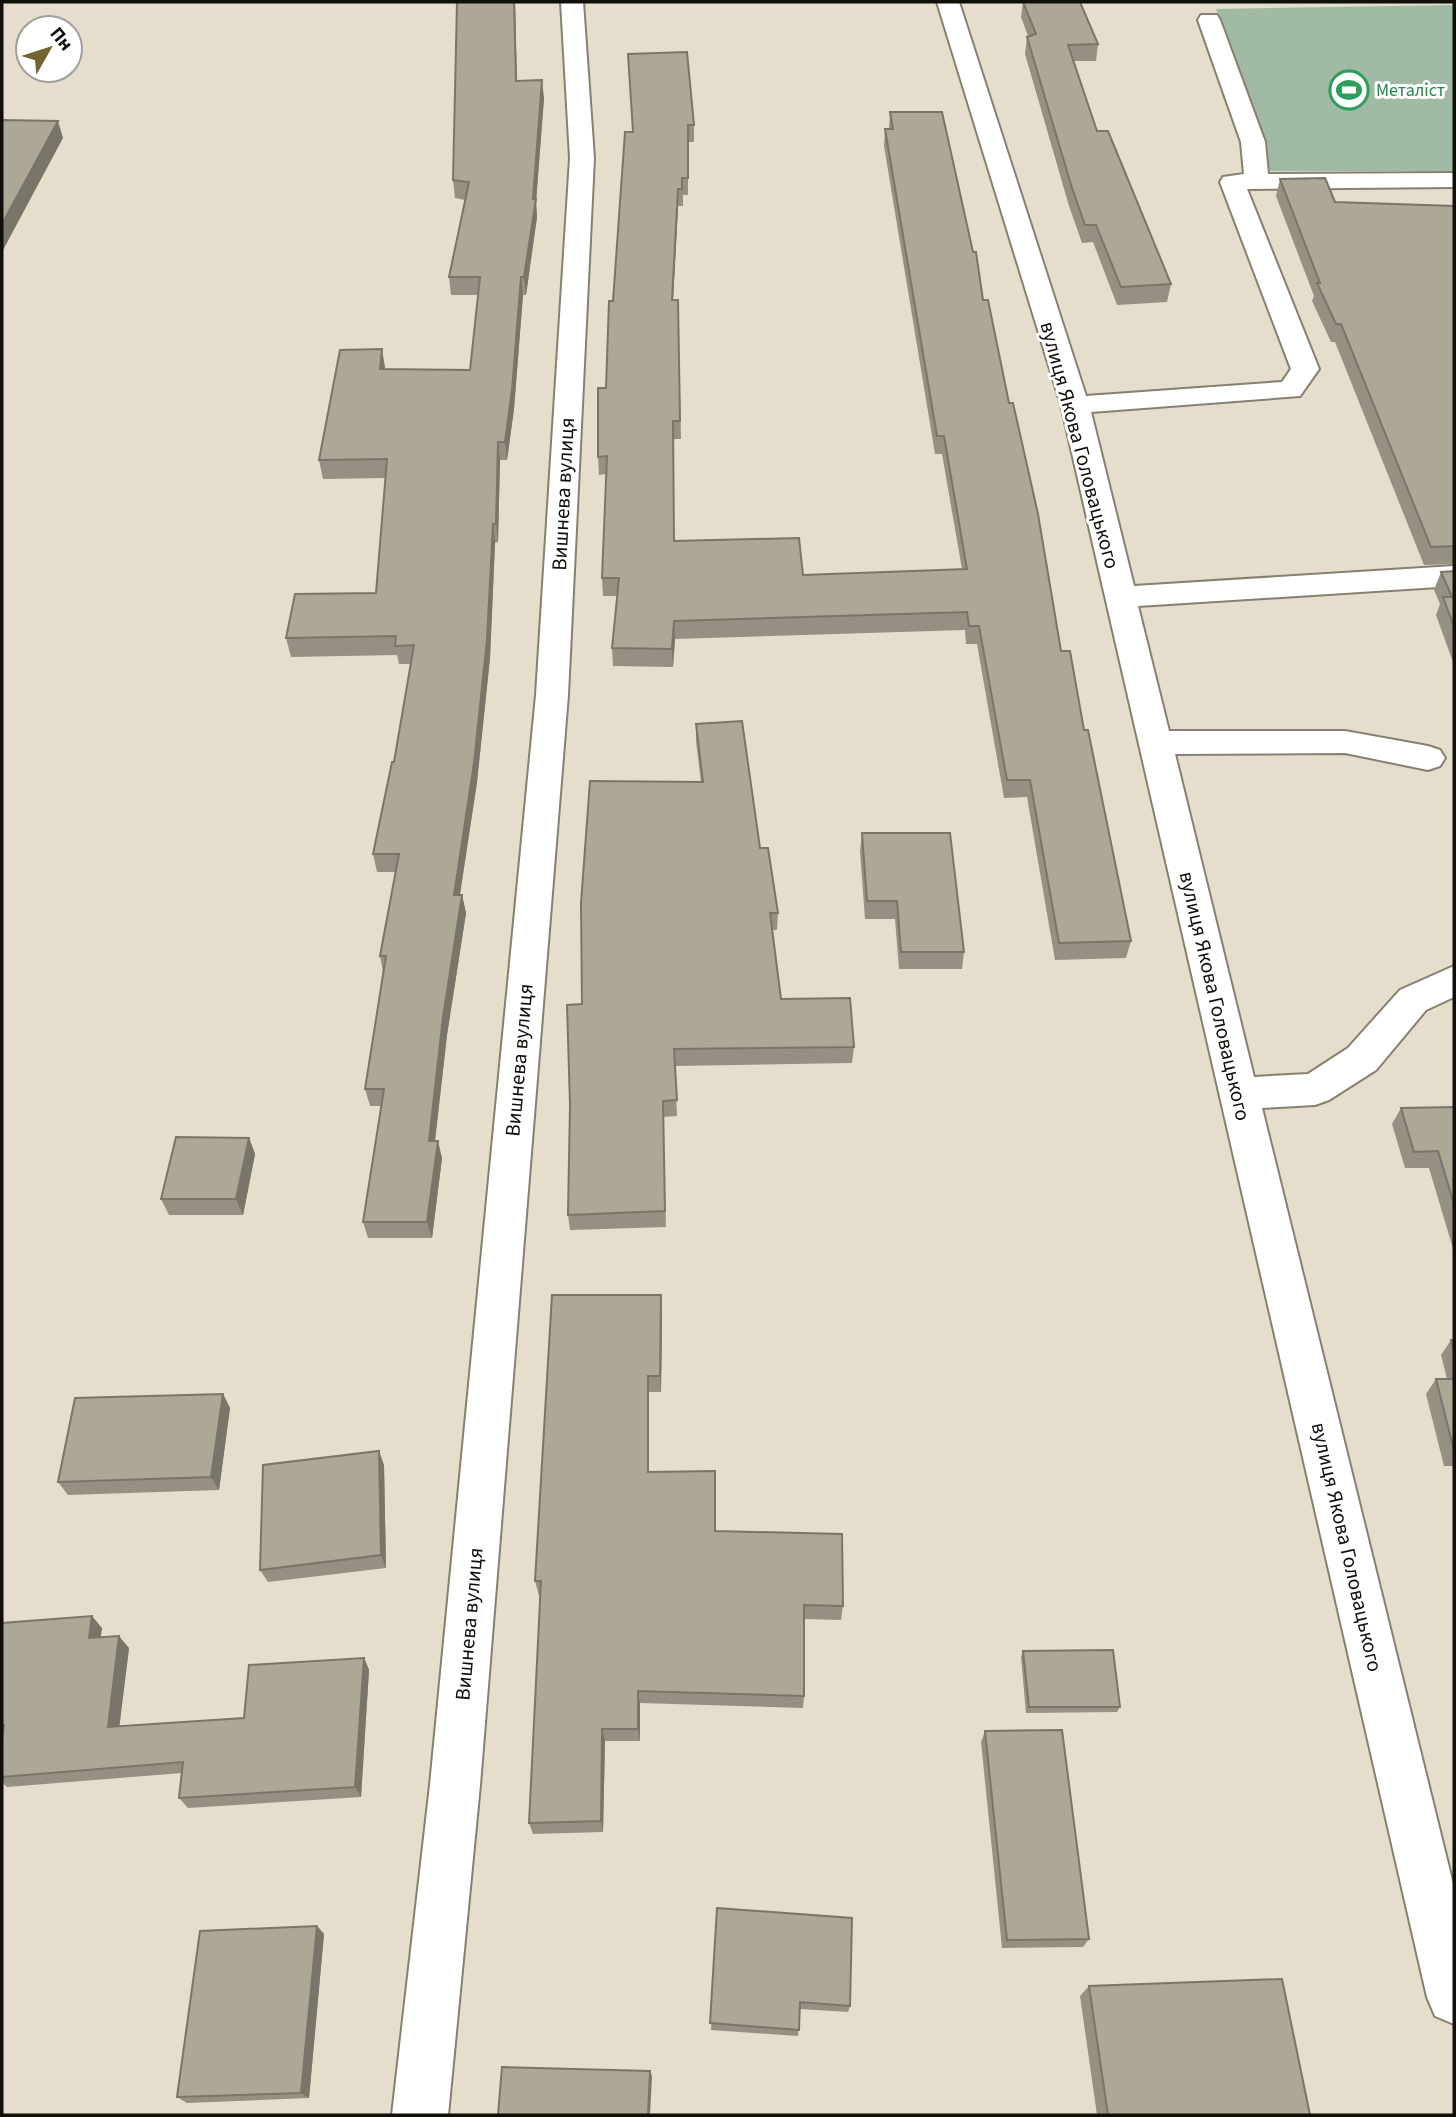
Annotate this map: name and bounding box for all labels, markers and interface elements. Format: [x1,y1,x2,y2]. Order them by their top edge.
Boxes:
north arrow [14,14,84,84]
text: Пн [43,22,79,57]
sports icon: Металіст [1328,69,1370,111]
place label: Металіст [1376,78,1445,103]
street label: вулиця Якова Головацького [1033,318,1127,572]
street label: Вишнева вулиця [544,417,582,571]
street label: вулиця Якова Головацького [1172,868,1258,1124]
street label: Вишнева вулиця [497,982,541,1138]
street label: вулиця Якова Головацького [1304,1419,1390,1675]
street label: Вишнева вулиця [447,1546,491,1702]

